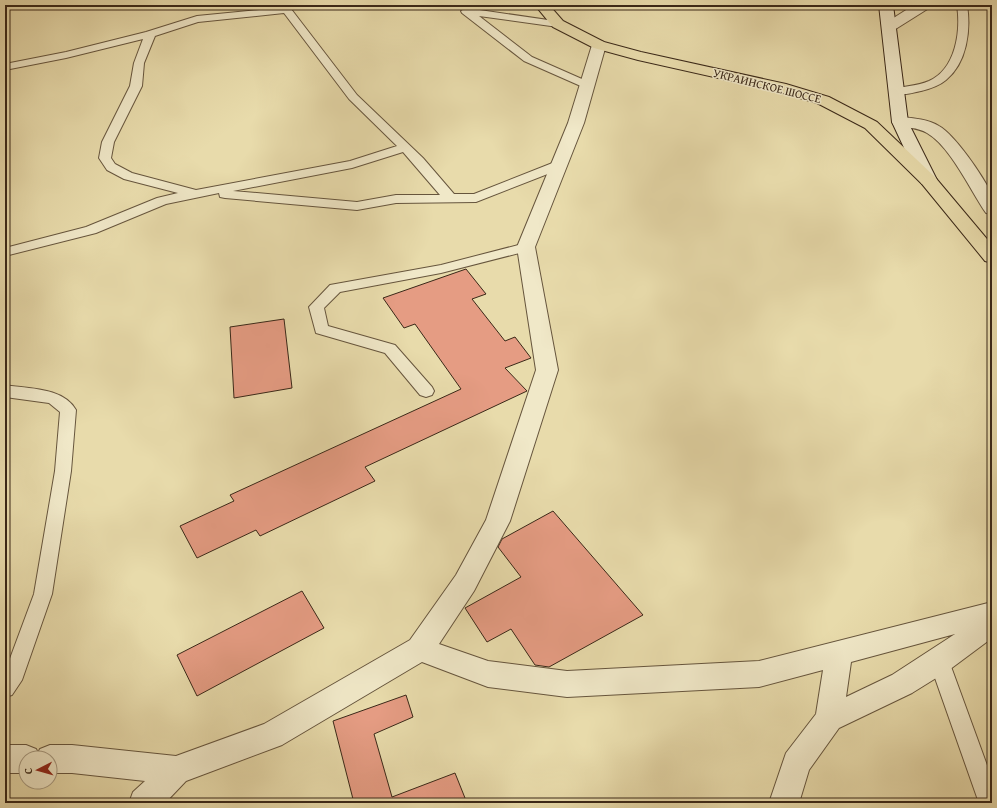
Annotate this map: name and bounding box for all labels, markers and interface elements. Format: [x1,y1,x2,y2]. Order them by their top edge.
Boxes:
street label: УКРАИНСКОЕ ШОССЕ [711,64,823,107]
north arrow [18,750,58,790]
text: С [20,767,36,775]

